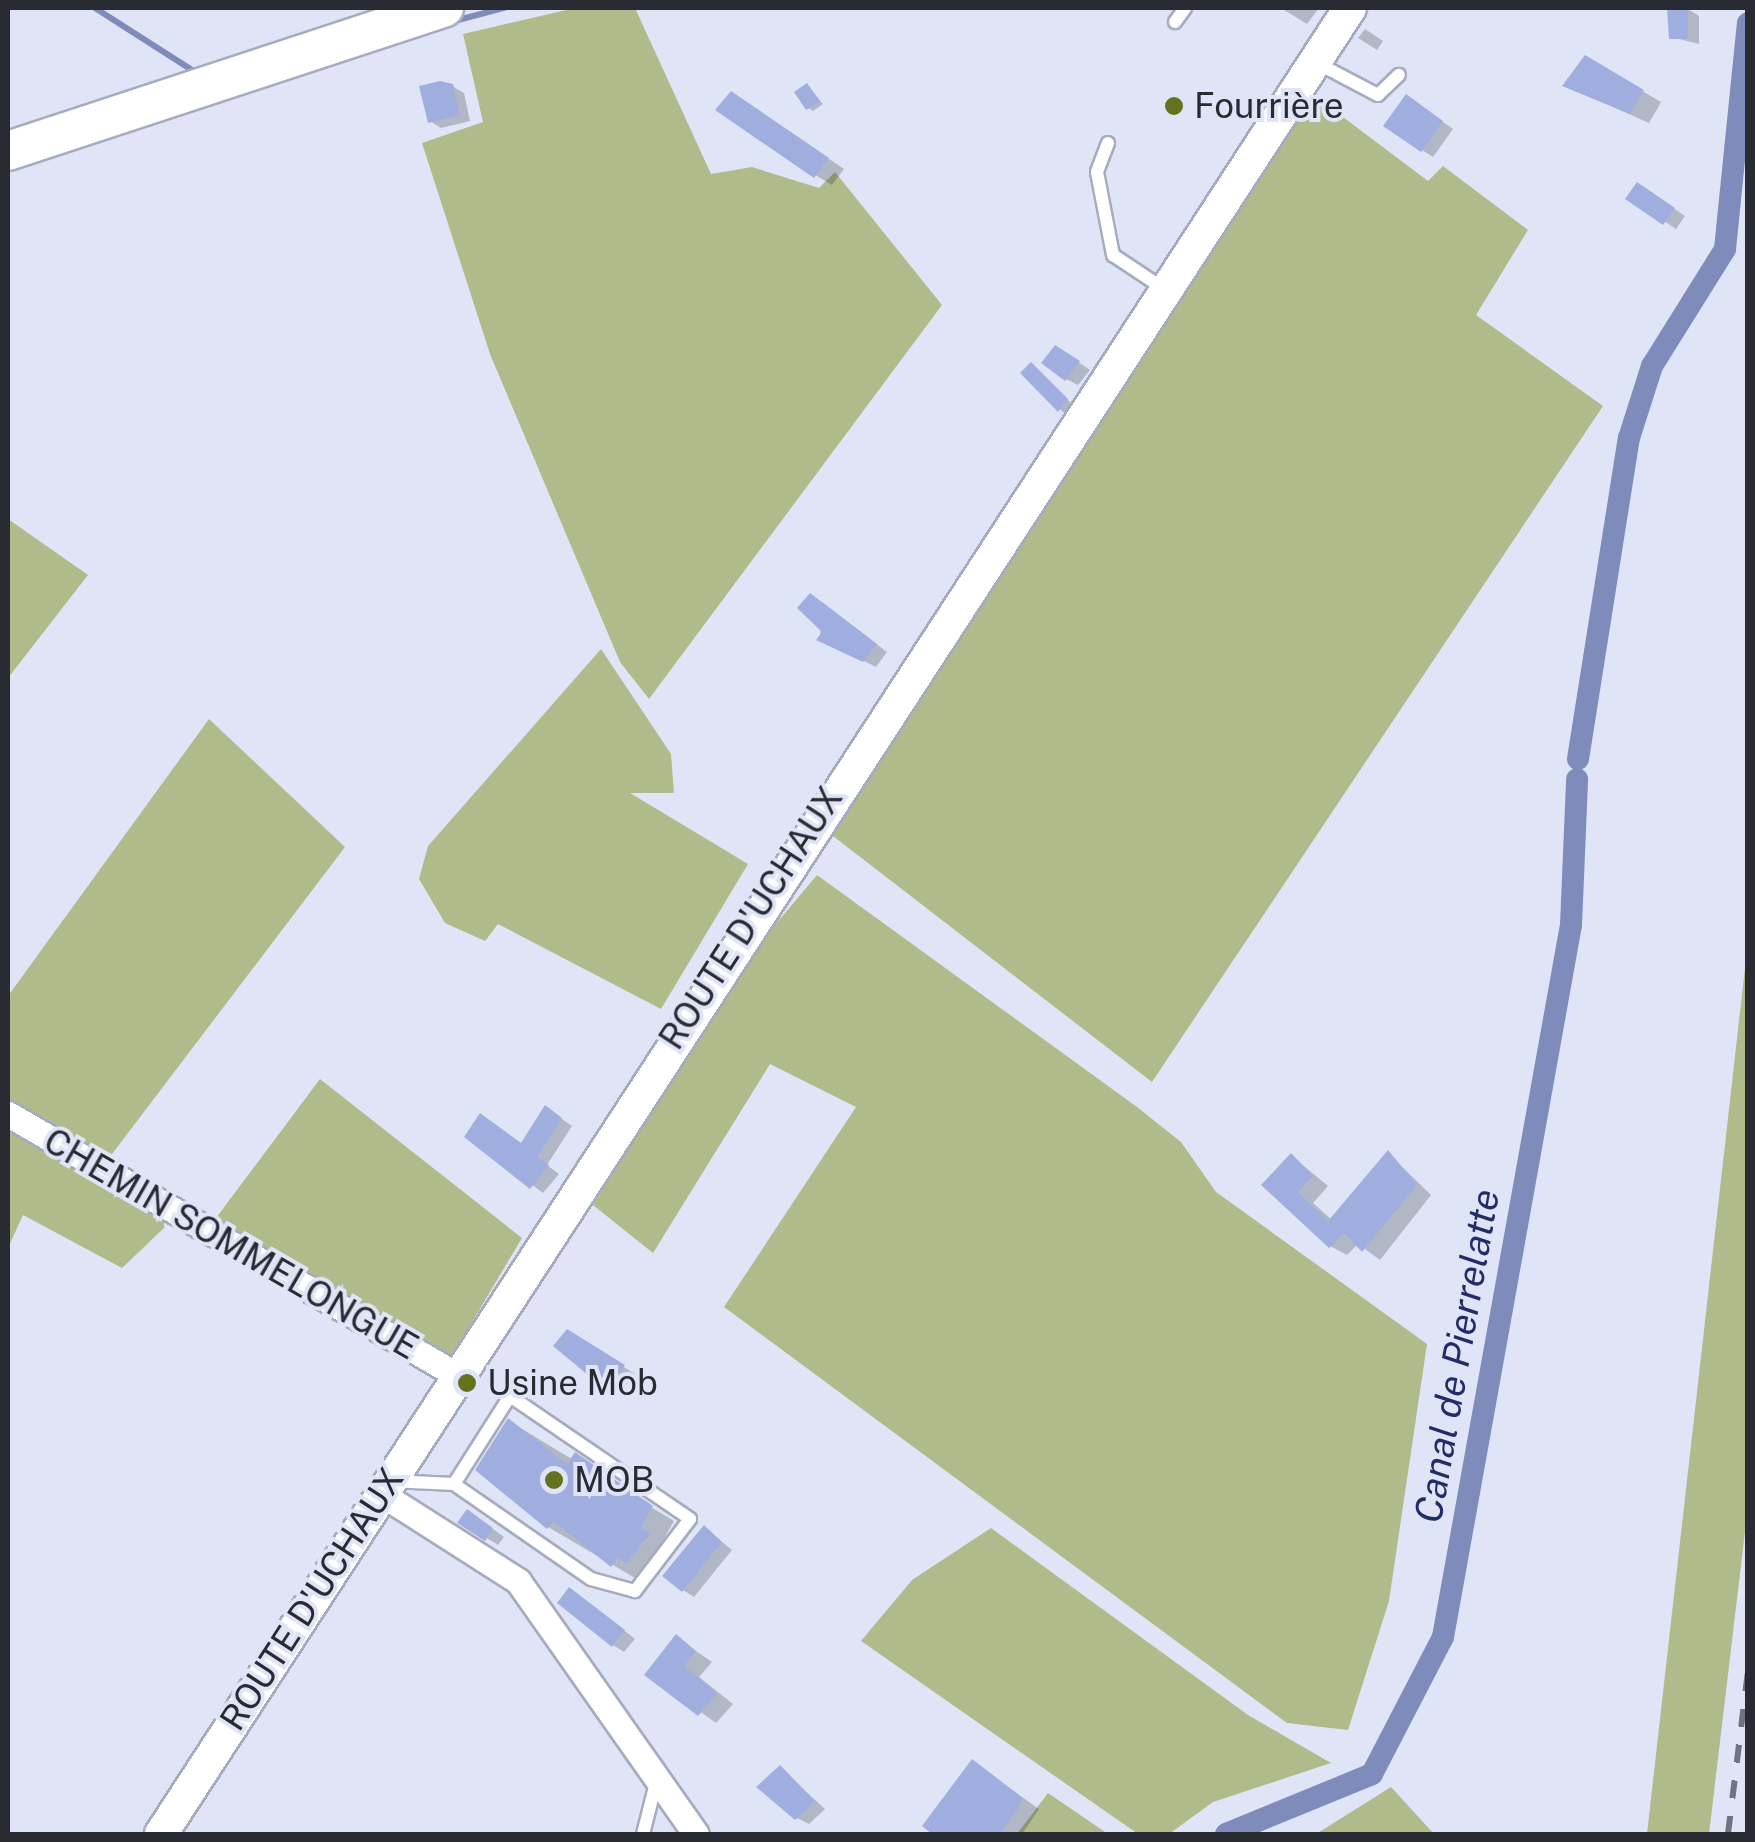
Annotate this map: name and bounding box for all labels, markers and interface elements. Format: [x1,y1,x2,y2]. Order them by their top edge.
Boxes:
place label: Fourrière [1194,85,1344,127]
marker: Fourrière [1163,95,1185,117]
street label: ROUTE D'UCHAUX [650,779,852,1057]
street label: CHEMIN SOMMELONGUE [37,1120,425,1368]
water label: Canal de Pierrelatte [1405,1185,1509,1527]
place label: Usine Mob [487,1362,658,1404]
marker: Usine Mob [456,1372,478,1394]
place label: MOB [574,1459,654,1501]
street label: ROUTE D'UCHAUX [211,1460,413,1738]
marker: MOB [543,1469,565,1491]

